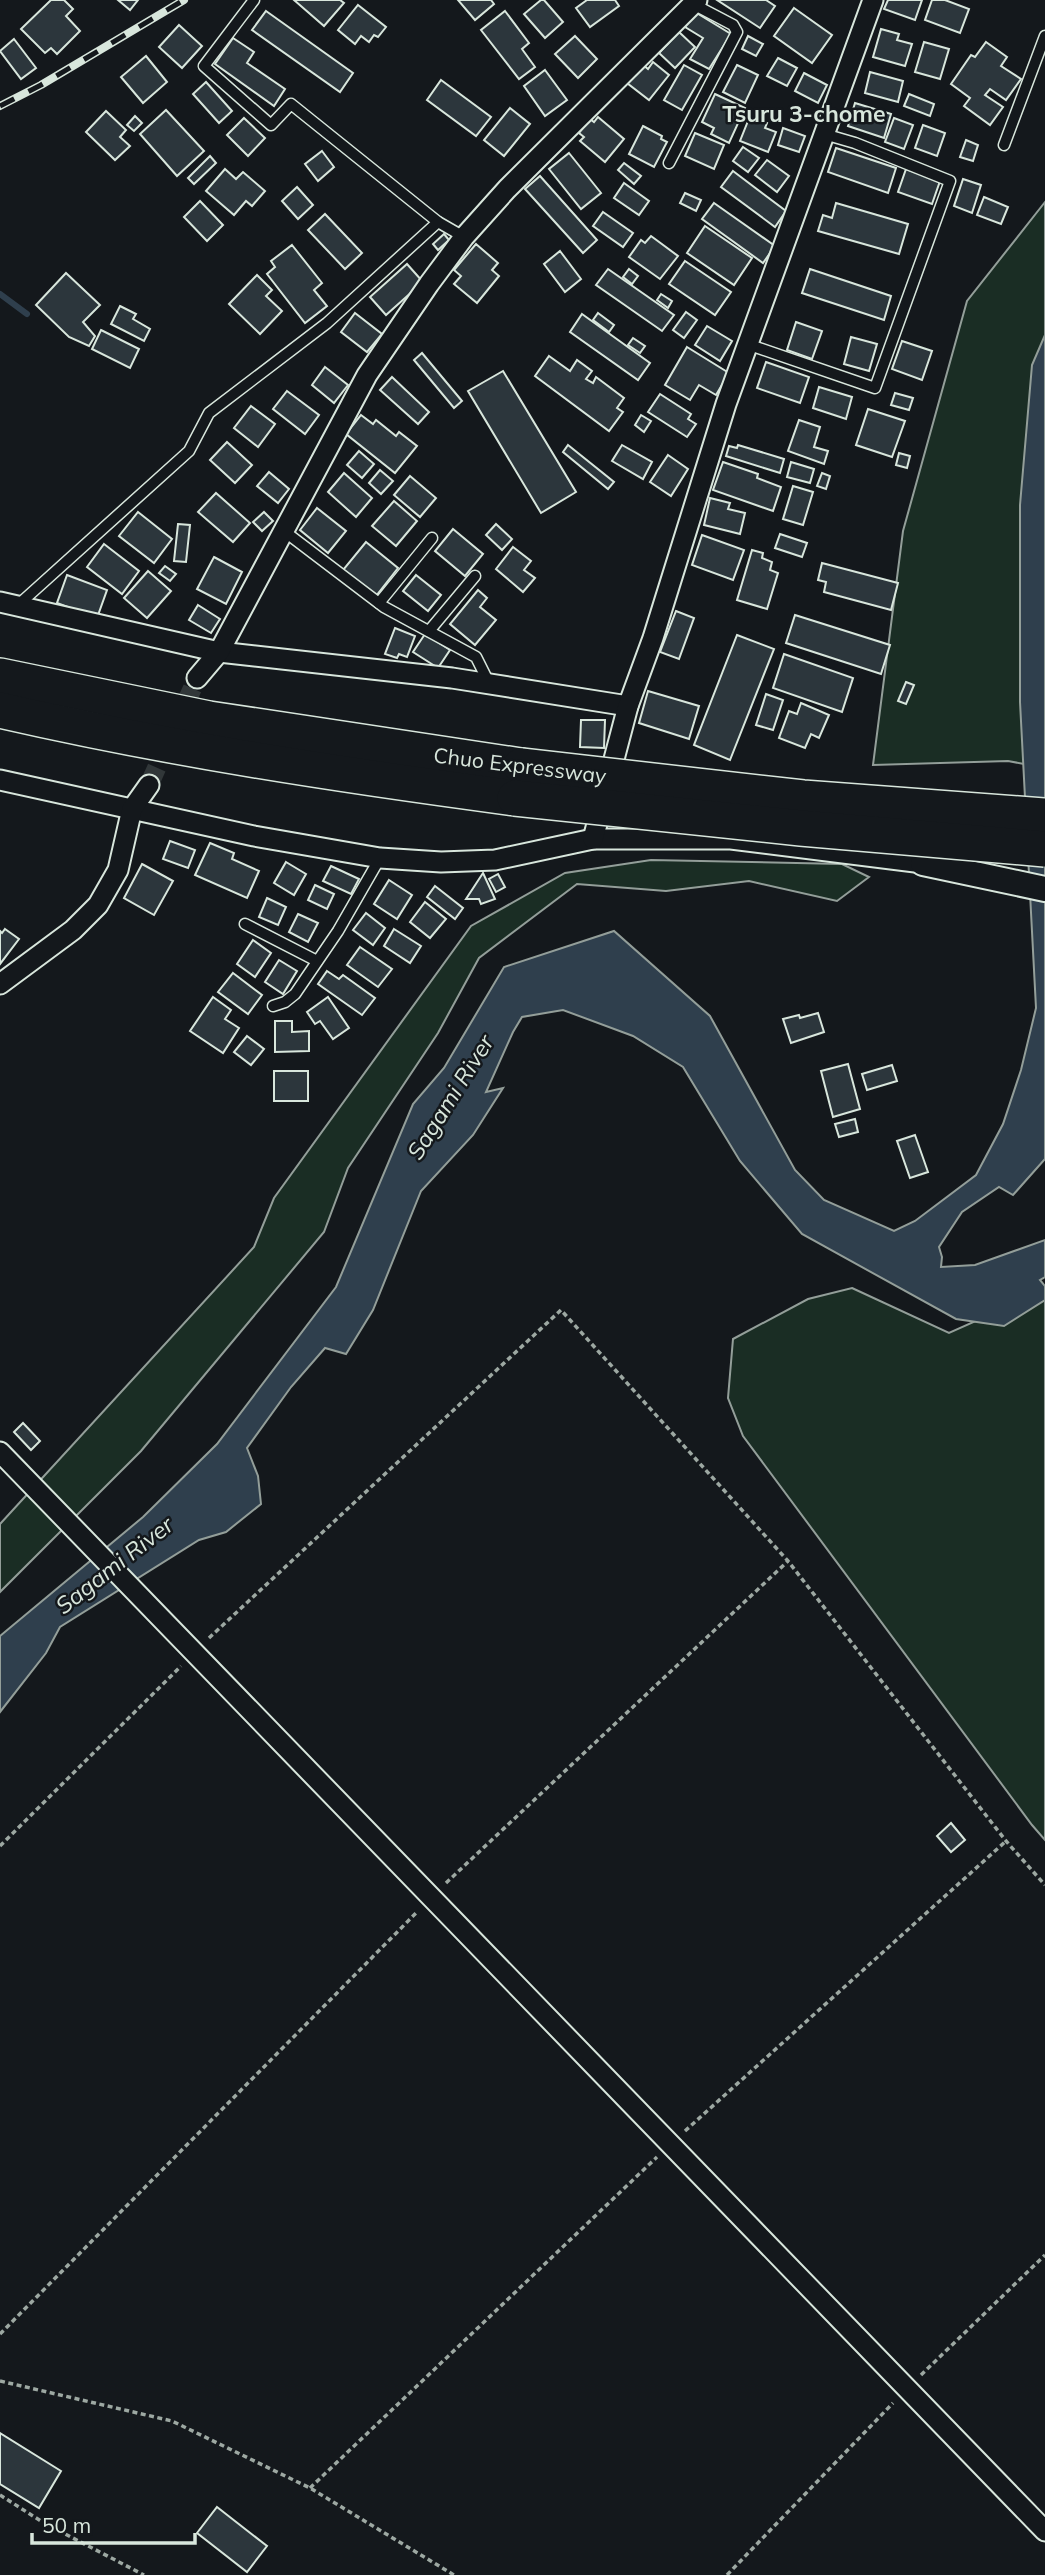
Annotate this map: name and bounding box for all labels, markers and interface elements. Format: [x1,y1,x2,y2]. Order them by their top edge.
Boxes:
district label: Tsuru 3-chome [722,99,886,128]
street label: Chuo Expressway [432,742,608,788]
water label: Sagami River [400,1028,501,1165]
water label: Sagami River [49,1509,180,1620]
scale bar [32,2502,194,2546]
text: 50 m [42,2512,91,2538]

